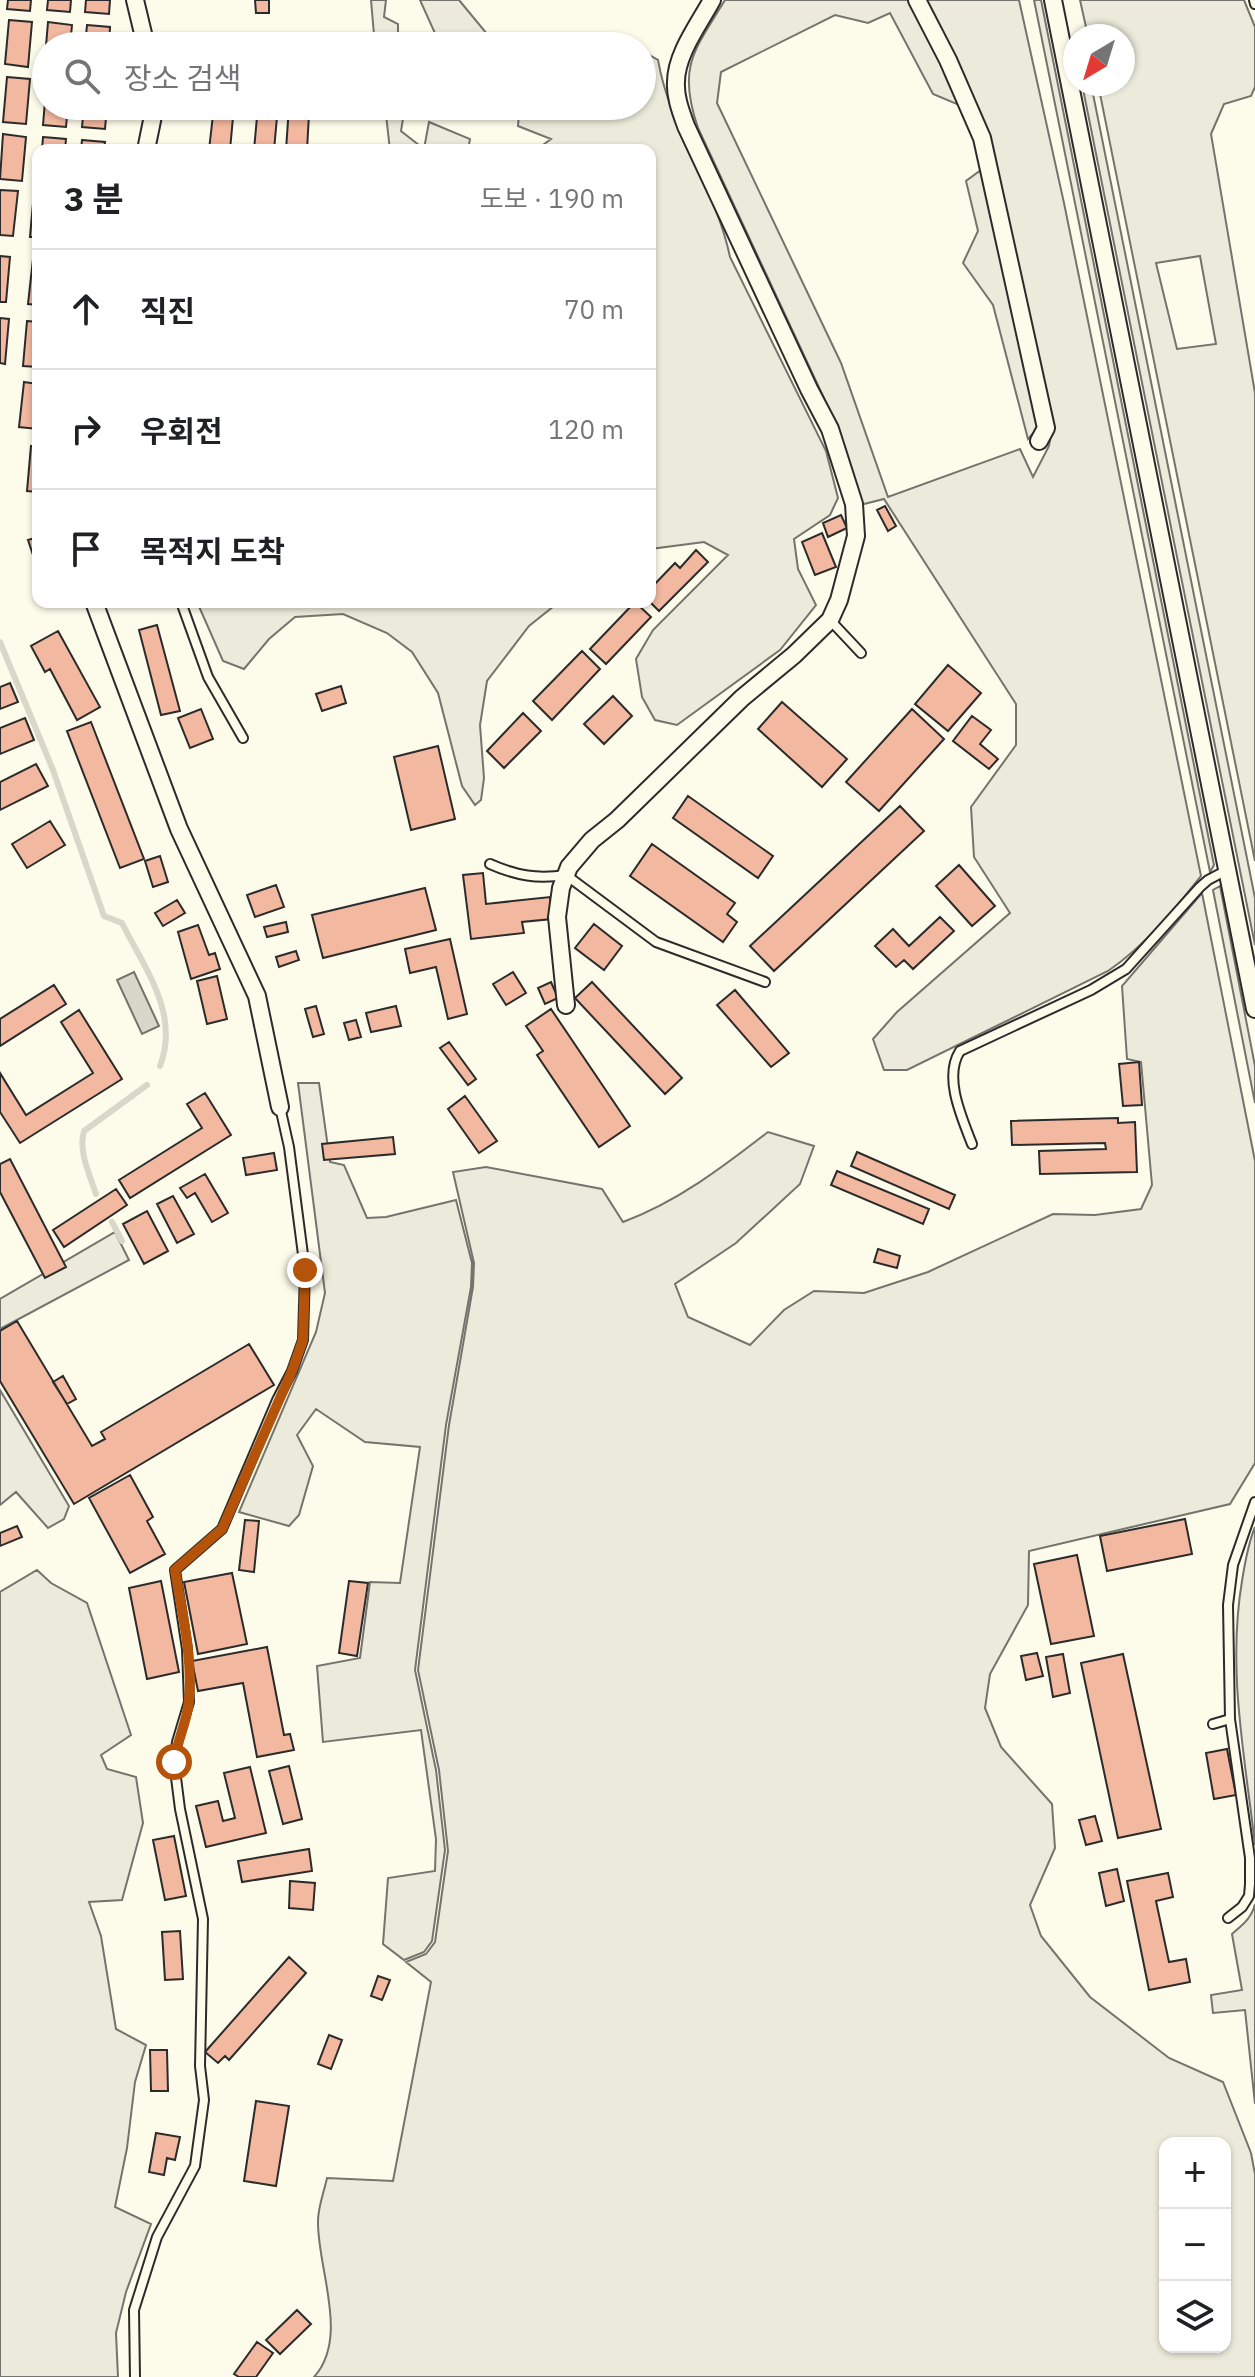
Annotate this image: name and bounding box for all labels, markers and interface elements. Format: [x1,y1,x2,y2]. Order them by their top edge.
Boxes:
north arrow [1063,24,1135,96]
search box [32,32,656,120]
icon: search [60,54,104,98]
text: 장소 검색 [124,58,241,97]
text: 3 분 [64,176,124,220]
text: 도보 · 190 m [480,181,624,215]
icon: ahead [64,287,108,331]
text: 직진 [140,291,195,330]
text: 70 m [564,292,624,326]
icon: right [64,407,108,451]
text: 우회전 [140,411,223,450]
text: 120 m [548,412,624,446]
icon: arrive [64,527,108,571]
text: 목적지 도착 [140,531,285,570]
route end [287,1252,323,1288]
route start [156,1744,192,1780]
map controls [1159,2137,1231,2353]
button: + [1159,2137,1231,2209]
button: − [1159,2209,1231,2281]
button: layers [1159,2281,1231,2353]

